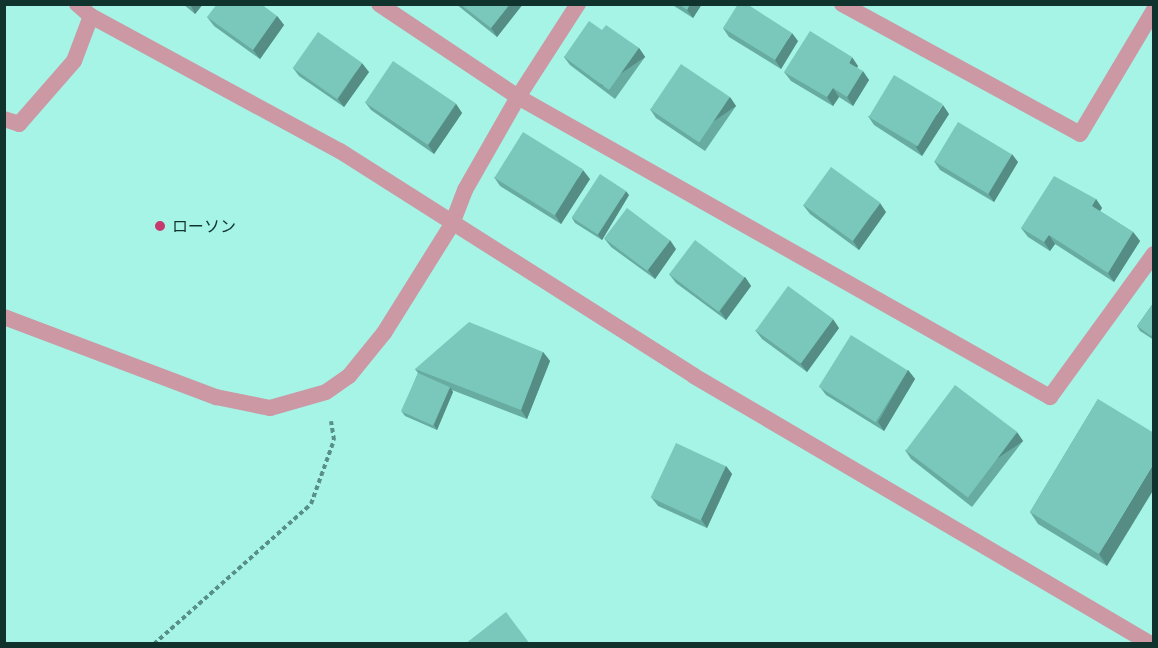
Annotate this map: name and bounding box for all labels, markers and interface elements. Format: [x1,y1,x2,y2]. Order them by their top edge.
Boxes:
place label: ローソン [172,216,236,236]
marker: ローソン [153,219,167,233]

